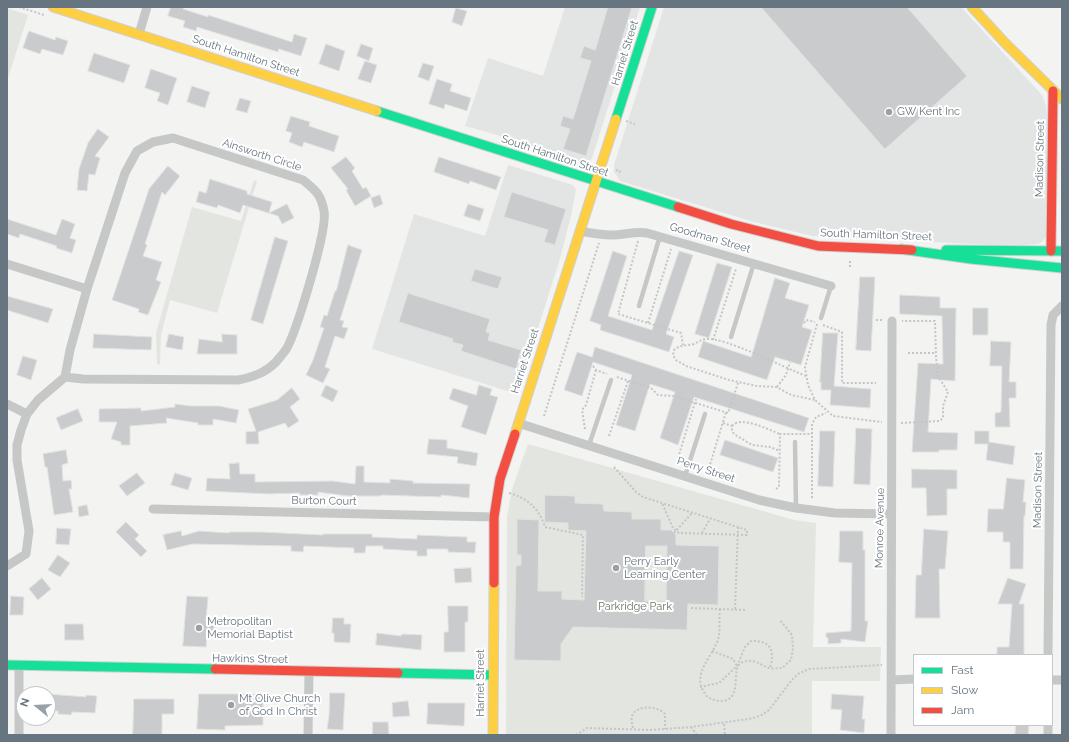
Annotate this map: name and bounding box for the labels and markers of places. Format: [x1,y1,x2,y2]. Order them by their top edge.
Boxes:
place label: GW Kent Inc [897,105,960,119]
marker: GW Kent Inc [884,107,894,117]
place label: Perry Early Learning Center [624,555,706,581]
marker: Perry Early Learning Center [611,563,621,573]
place label: Metropolitan Memorial Baptist [207,615,293,641]
marker: Metropolitan Memorial Baptist [194,623,204,633]
place label: Mt Olive Church of God In Christ [239,692,320,718]
marker: Mt Olive Church of God In Christ [226,700,236,710]

